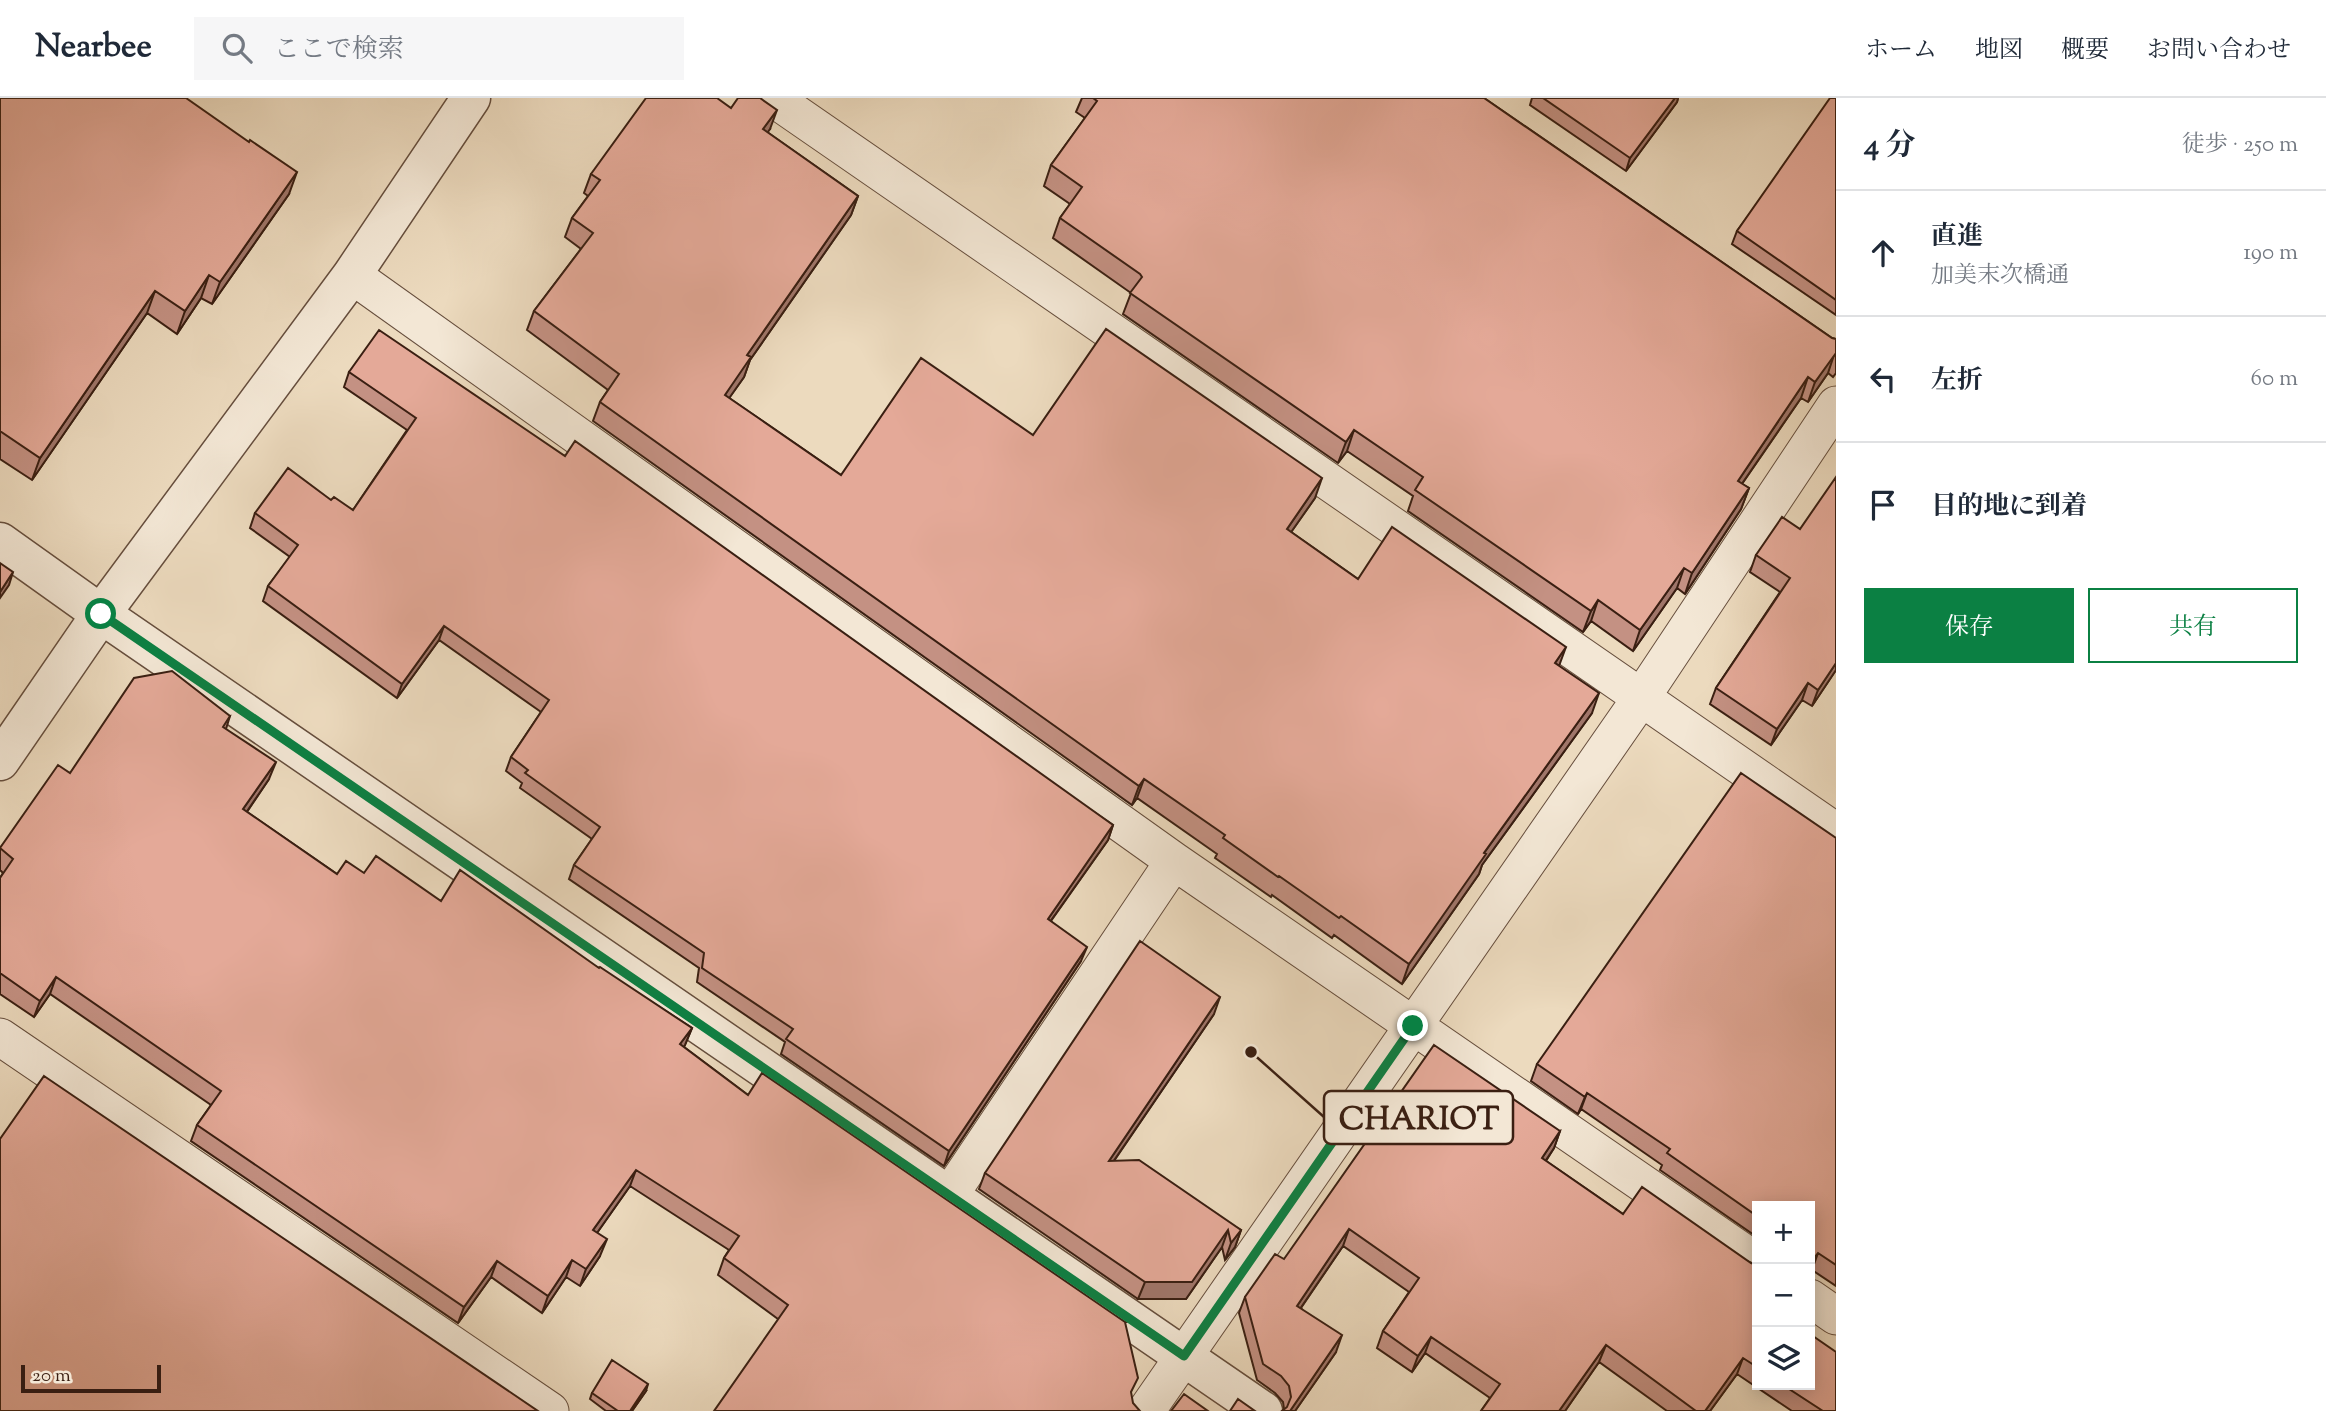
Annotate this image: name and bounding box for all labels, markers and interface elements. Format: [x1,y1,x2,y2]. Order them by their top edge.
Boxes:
search box [194,17,684,80]
text: Nearbee [35,24,152,72]
icon: search [218,29,256,67]
text: ここで検索 [274,32,404,69]
text: ホーム [1865,34,1937,68]
text: 地図 [1975,34,2023,68]
text: 概要 [2061,34,2109,68]
text: お問い合わせ [2147,34,2291,68]
text: 4 分 [1864,125,1916,168]
text: 徒歩 · 250 m [2182,129,2298,162]
text: 直進 [1931,219,1983,256]
icon: ahead [1864,234,1902,272]
text: 190 m [2243,237,2298,270]
text: 加美末次橋通 [1931,260,2069,293]
icon: left [1864,360,1902,398]
text: 左折 [1931,363,1983,400]
text: 60 m [2250,363,2298,396]
icon: arrive [1864,486,1902,524]
text: 目的地に到着 [1931,489,2087,526]
button: 保存 [1864,588,2074,663]
button: 共有 [2088,588,2298,663]
route start [85,598,116,629]
route end [1397,1010,1428,1041]
callout: CHARIOT [1324,1091,1513,1144]
text: CHARIOT [1339,1098,1500,1144]
map controls [1752,1201,1815,1390]
button: + [1752,1201,1815,1264]
button: − [1752,1264,1815,1327]
button: layers [1752,1327,1815,1390]
scale bar [21,1362,161,1394]
text: 20 m [32,1363,71,1390]

